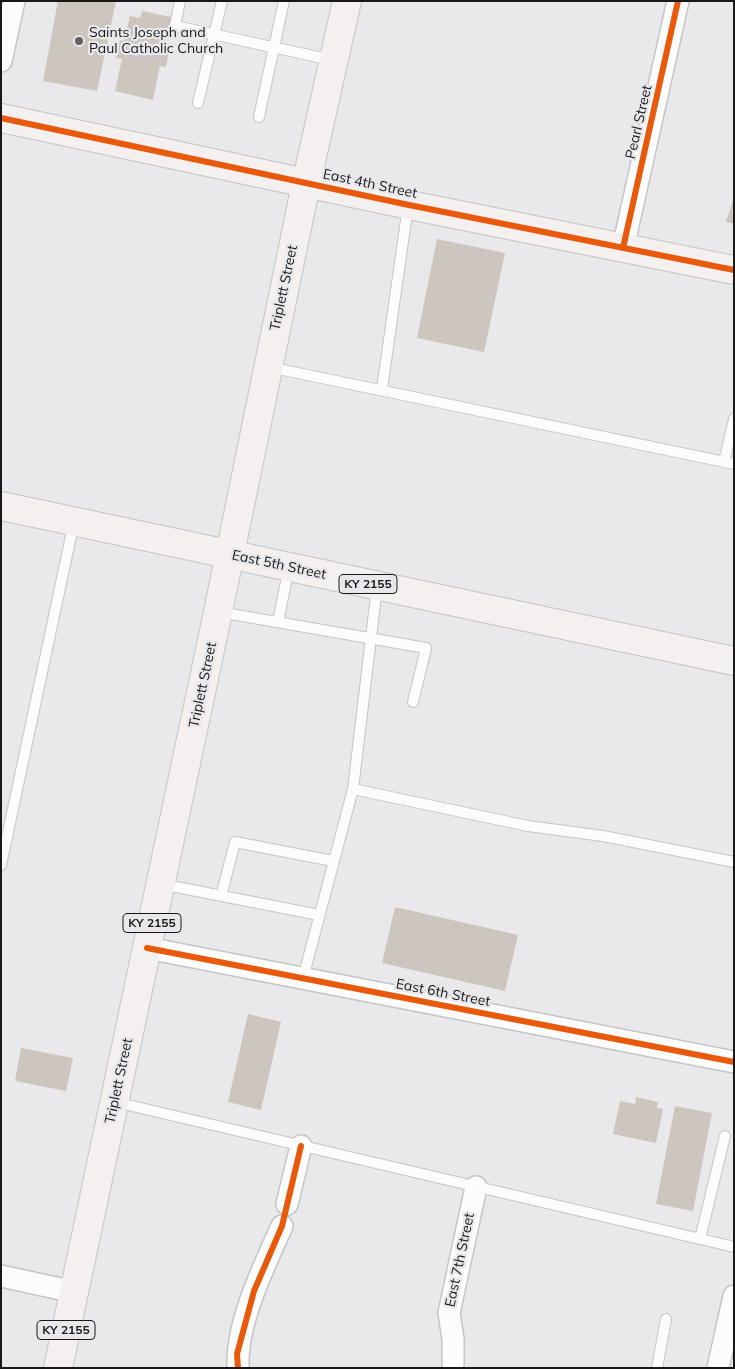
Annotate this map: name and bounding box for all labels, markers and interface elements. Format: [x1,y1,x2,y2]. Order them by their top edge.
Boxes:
place label: Saints Joseph and Paul Catholic Church [89,25,223,58]
marker: Saints Joseph and Paul Catholic Church [73,35,85,47]
street label: Pearl Street [622,83,656,161]
street label: East 4th Street [321,166,419,202]
street label: Triplett Street [267,244,301,332]
street label: East 5th Street [230,547,328,583]
road number: KY 2155 [339,574,397,594]
street label: Triplett Street [186,641,220,729]
road number: KY 2155 [123,914,181,932]
street label: East 6th Street [394,976,492,1010]
street label: Triplett Street [102,1037,136,1125]
street label: East 7th Street [442,1211,478,1309]
road number: KY 2155 [37,1320,95,1340]

